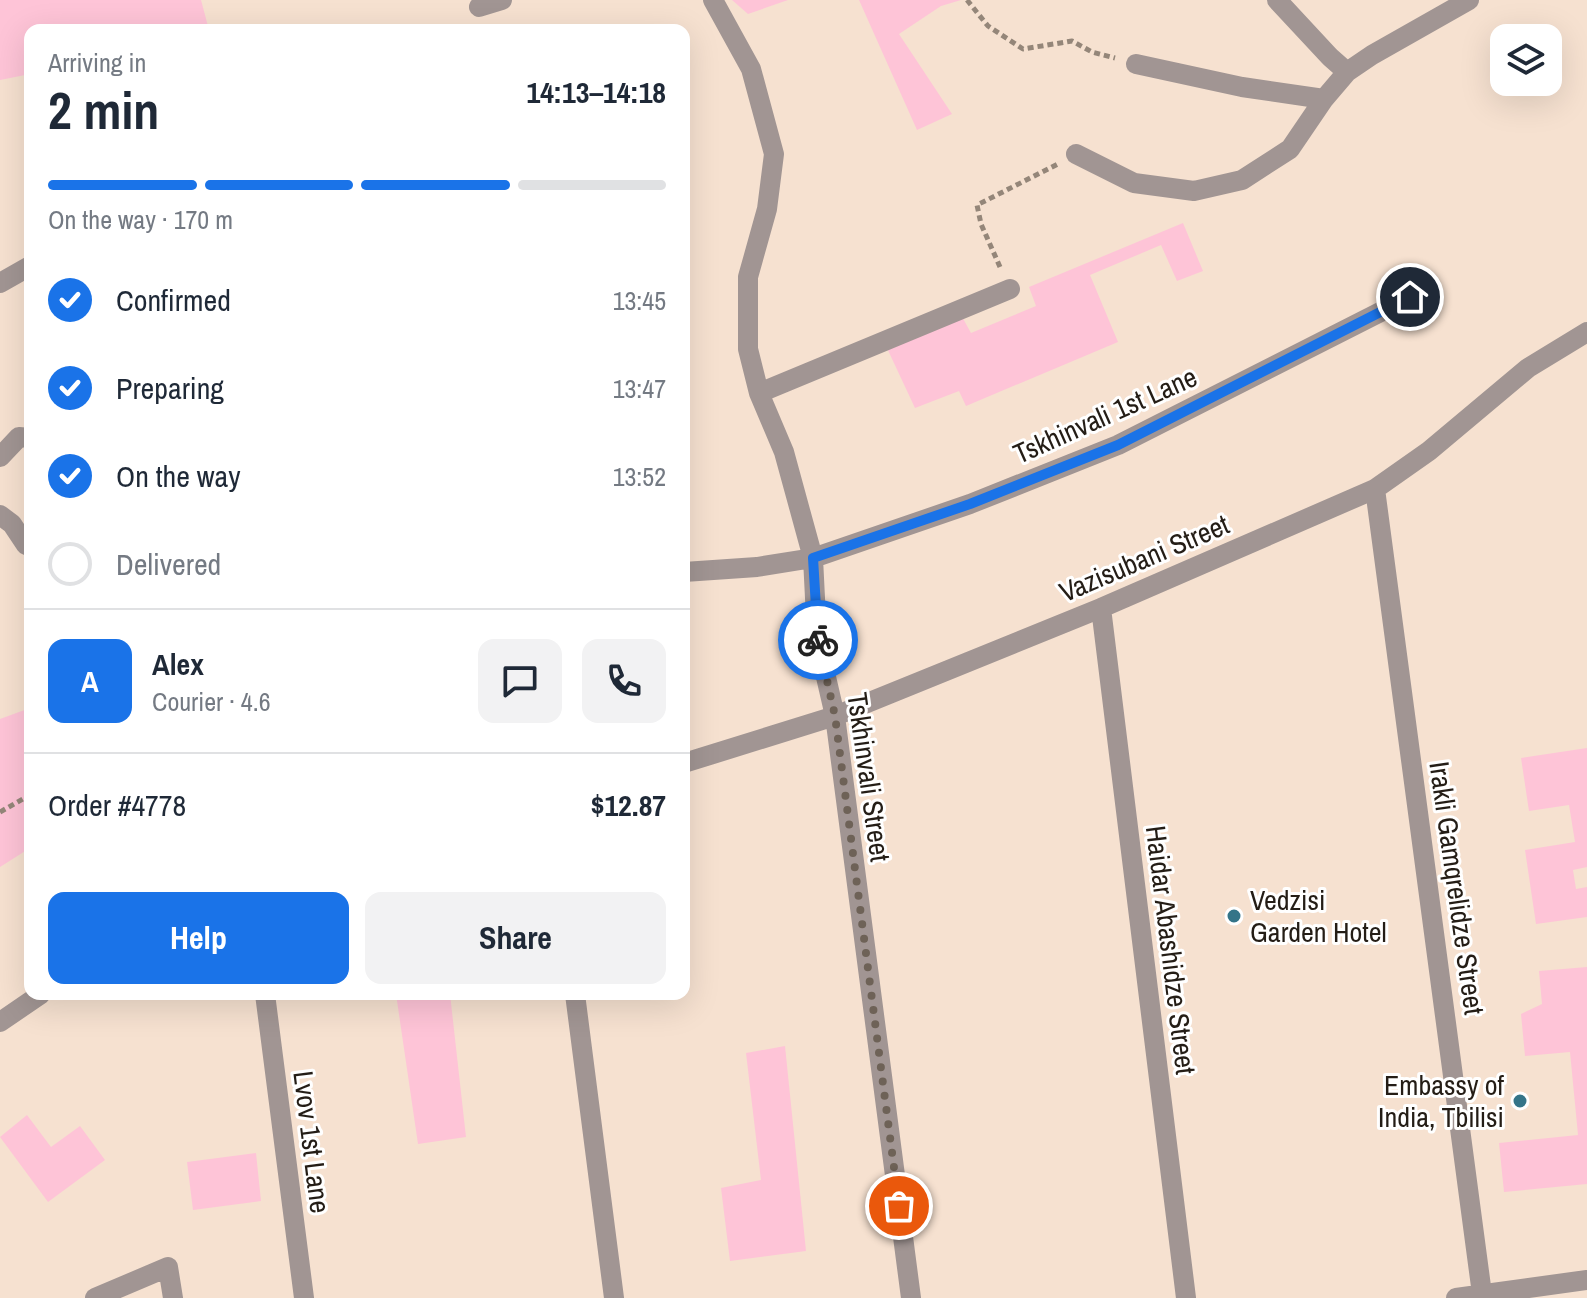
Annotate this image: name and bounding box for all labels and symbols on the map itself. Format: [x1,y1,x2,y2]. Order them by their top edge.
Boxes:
pin [1376,263,1444,331]
street label: Tskhinvali 1st Lane [1007,358,1203,472]
street label: Vazisubani Street [1053,505,1235,611]
courier [778,600,858,680]
street label: Tskhinvali Street [838,690,900,864]
street label: Irakli Gamqrelidze Street [1420,759,1494,1017]
street label: Haidar Abashidze Street [1137,824,1205,1076]
place label: Vedzisi Garden Hotel [1250,881,1387,951]
marker: Vedzisi Garden Hotel [1225,907,1243,925]
place label: Embassy of India, Tbilisi [1378,1066,1505,1136]
street label: Lvov 1st Lane [284,1069,340,1215]
marker: Embassy of India, Tbilisi [1511,1092,1529,1110]
pin [865,1172,933,1240]

